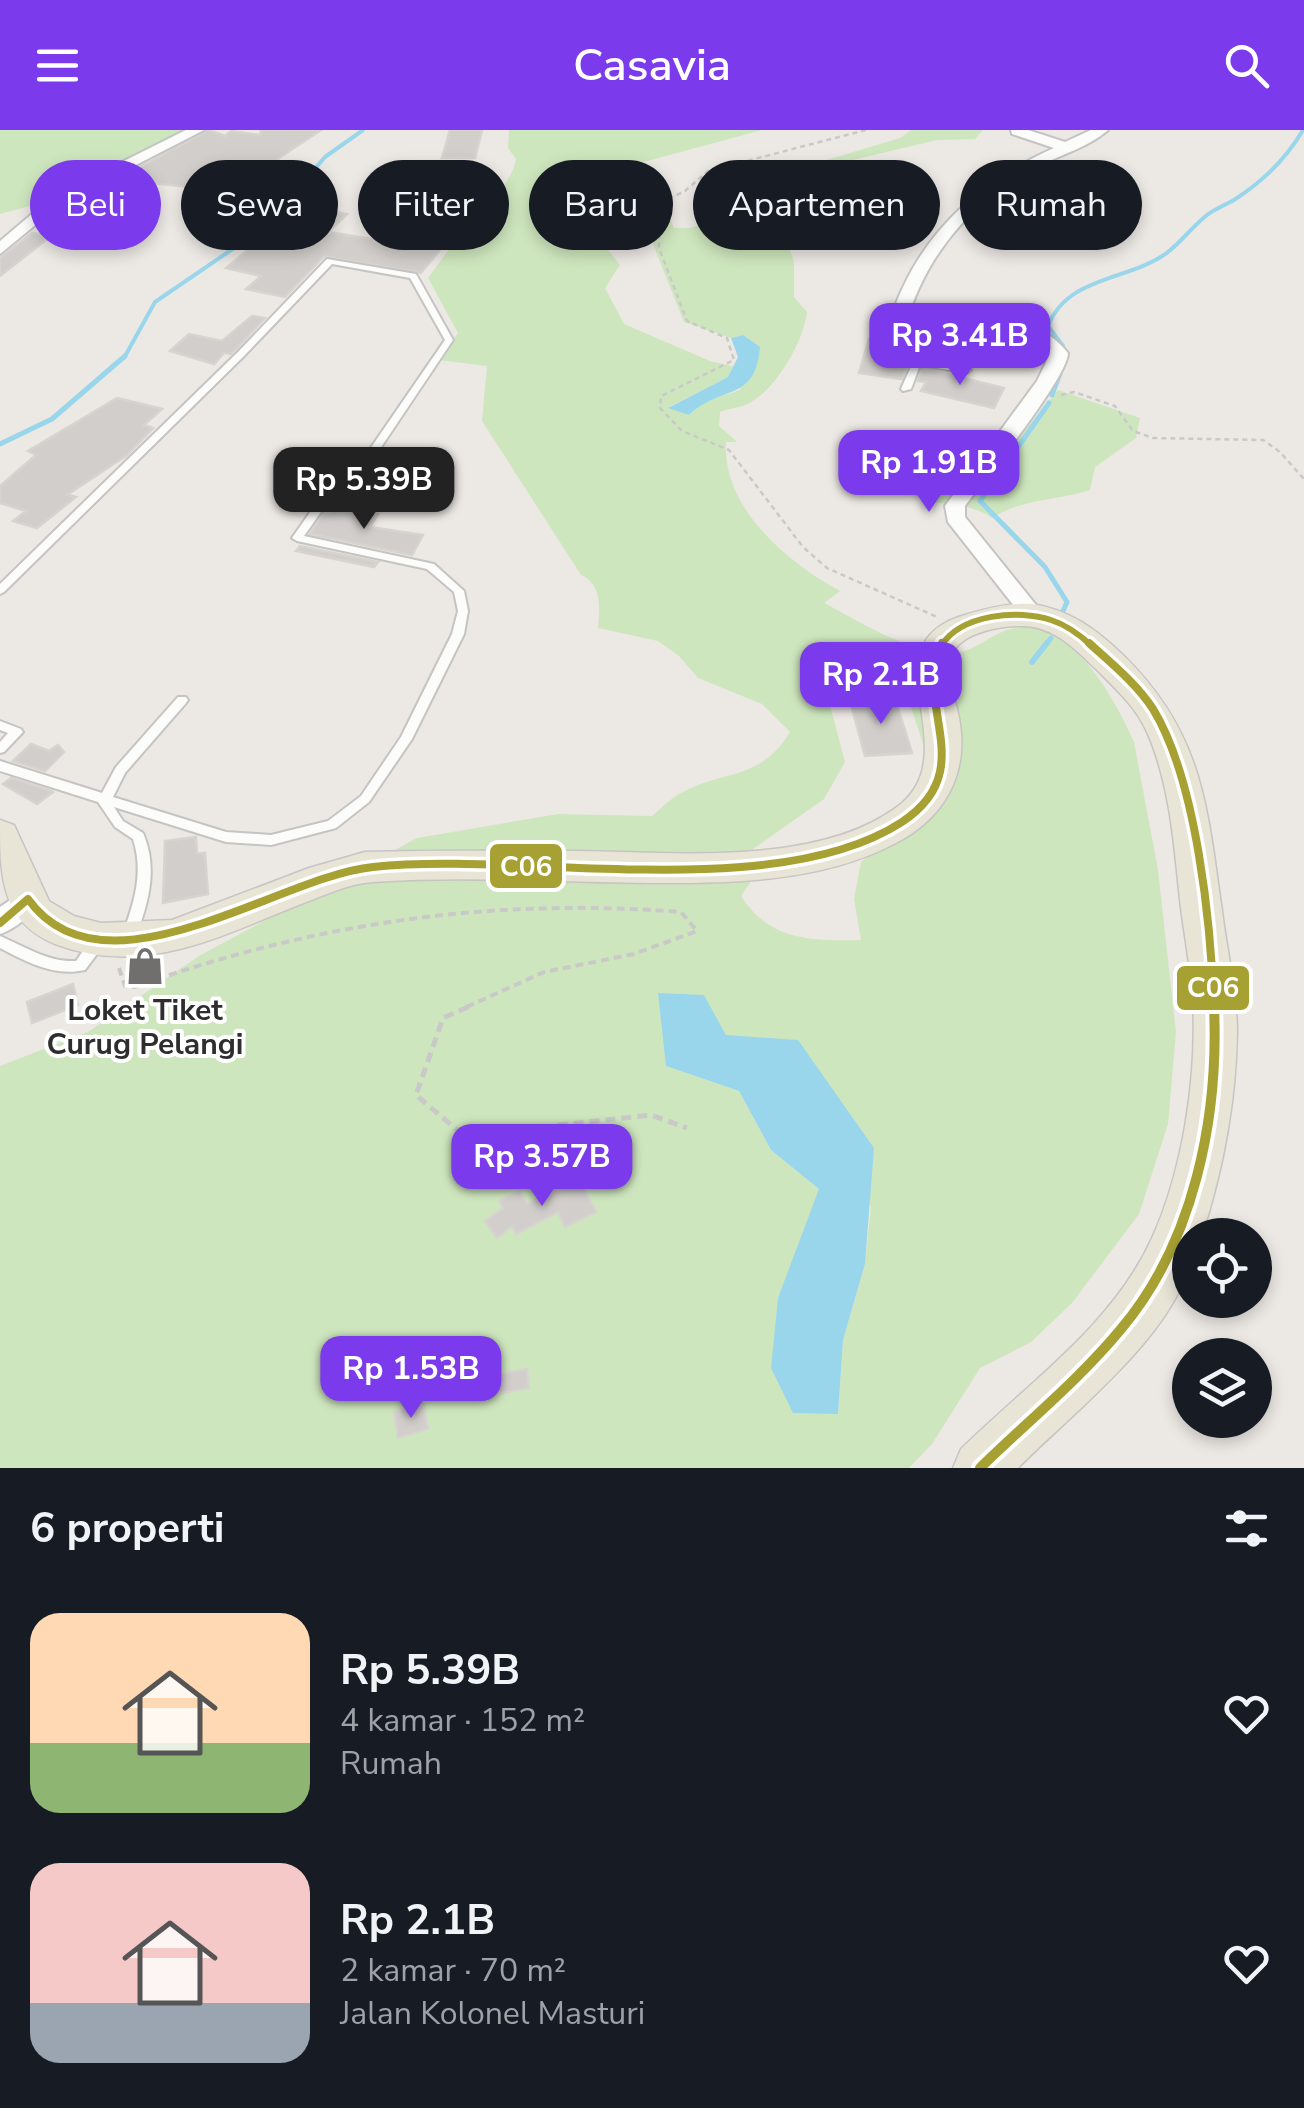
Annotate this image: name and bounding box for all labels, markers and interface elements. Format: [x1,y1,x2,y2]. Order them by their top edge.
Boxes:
text: Casavia [573,35,731,96]
icon: menu [30,38,85,93]
icon: search [1219,38,1274,93]
chip: Beli [30,160,161,250]
chip: Sewa [181,160,338,250]
chip: Filter [358,160,509,250]
chip: Baru [529,160,673,250]
chip: Apartemen [693,160,940,250]
chip: Rumah [960,160,1142,250]
pin: Rp 3.41B [857,303,1063,388]
text: Rp 3.41B [891,314,1029,357]
pin: Rp 1.91B [826,430,1032,515]
text: Rp 1.91B [860,441,998,484]
pin: Rp 5.39B [261,447,467,532]
text: Rp 5.39B [295,458,433,501]
pin: Rp 2.1B [789,642,973,727]
text: Rp 2.1B [822,653,940,696]
line badge: C06 [488,842,564,890]
text: C06 [500,848,552,886]
shop icon: Loket Tiket Curug Pelangi [124,945,166,987]
line badge: C06 [1175,964,1251,1012]
text: C06 [1187,969,1239,1007]
place label: Loket Tiket Curug Pelangi [46,990,244,1065]
pin: Rp 3.57B [439,1124,645,1209]
text: Rp 3.57B [473,1135,611,1178]
map controls [1172,1218,1272,1438]
button: locate [1172,1218,1272,1318]
pin: Rp 1.53B [308,1336,514,1421]
button: layers [1172,1338,1272,1438]
text: Rp 1.53B [342,1347,480,1390]
text: 6 properti [30,1500,225,1557]
icon: filters [1219,1501,1274,1556]
text: Rp 5.39B [340,1642,520,1699]
icon: home [110,1653,230,1773]
icon: heart [1219,1686,1274,1741]
text: 4 kamar · 152 m² [340,1699,585,1742]
text: Rumah [340,1742,442,1785]
text: Rp 2.1B [340,1892,495,1949]
icon: home [110,1903,230,2023]
icon: heart [1219,1936,1274,1991]
text: 2 kamar · 70 m² [340,1949,566,1992]
text: Jalan Kolonel Masturi [340,1992,645,2035]

